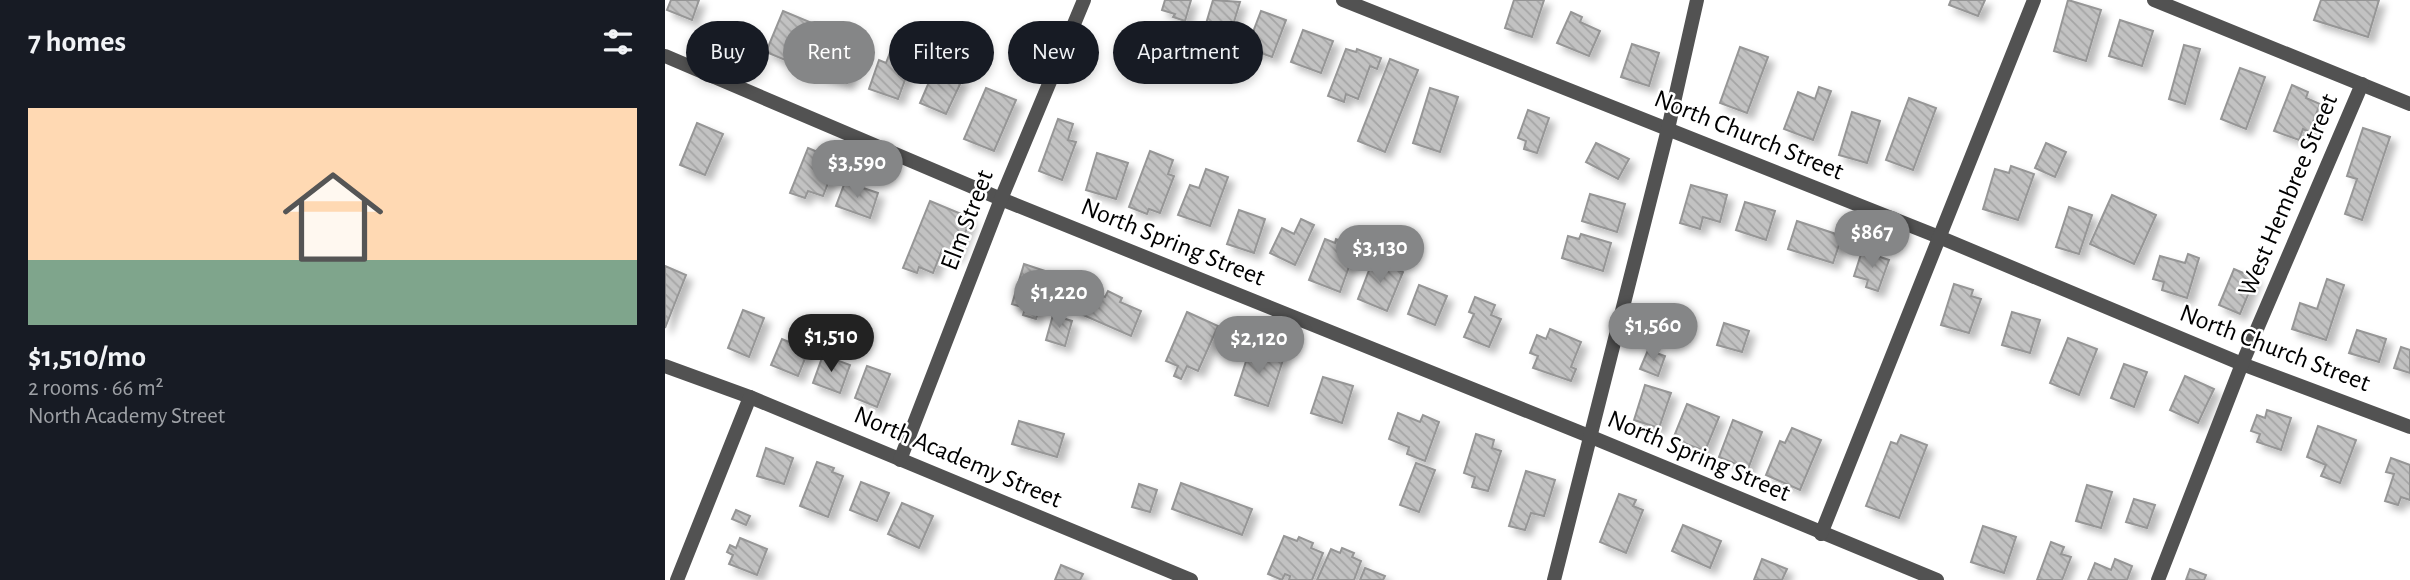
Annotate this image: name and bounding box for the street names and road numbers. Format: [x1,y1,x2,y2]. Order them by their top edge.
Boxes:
street label: North Church Street [1651,85,1847,185]
street label: West Hembree Street [2234,90,2342,300]
street label: Elm Street [936,166,998,274]
street label: North Spring Street [1077,193,1269,291]
street label: North Church Street [2176,300,2374,396]
street label: North Academy Street [850,401,1066,513]
street label: North Spring Street [1604,406,1794,506]

